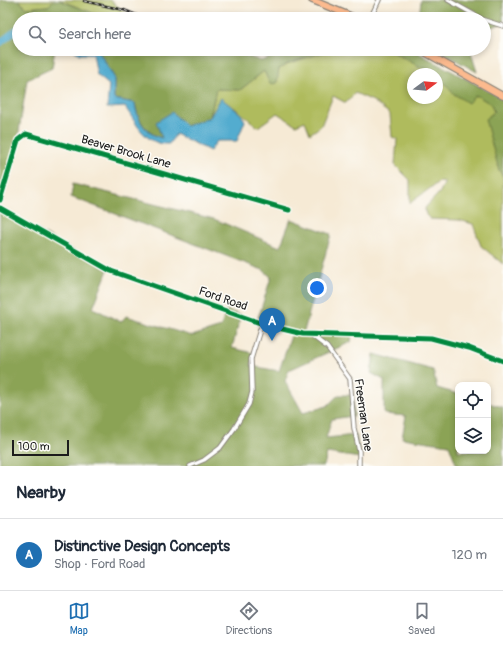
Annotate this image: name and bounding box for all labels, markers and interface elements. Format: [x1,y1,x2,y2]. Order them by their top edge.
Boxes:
search box [12,12,491,56]
icon: search [26,23,48,45]
text: Search here [58,25,131,44]
north arrow [407,68,443,104]
street label: Beaver Brook Lane [79,132,173,172]
your location [307,278,327,298]
street label: Ford Road [197,284,249,314]
pin: A [259,308,285,341]
street label: Freeman Lane [350,378,376,452]
map controls [455,382,491,454]
button: locate [455,382,491,418]
button: layers [455,418,491,454]
scale bar [12,438,69,457]
text: 100 m [18,440,49,453]
text: Nearby [16,482,65,503]
text: Distinctive Design Concepts [54,537,230,556]
text: A [25,547,33,563]
text: 120 m [451,547,487,563]
text: Shop · Ford Road [54,556,145,572]
tab: Map [68,600,90,637]
tab: Directions [226,600,272,637]
tab: Saved [408,600,435,637]

